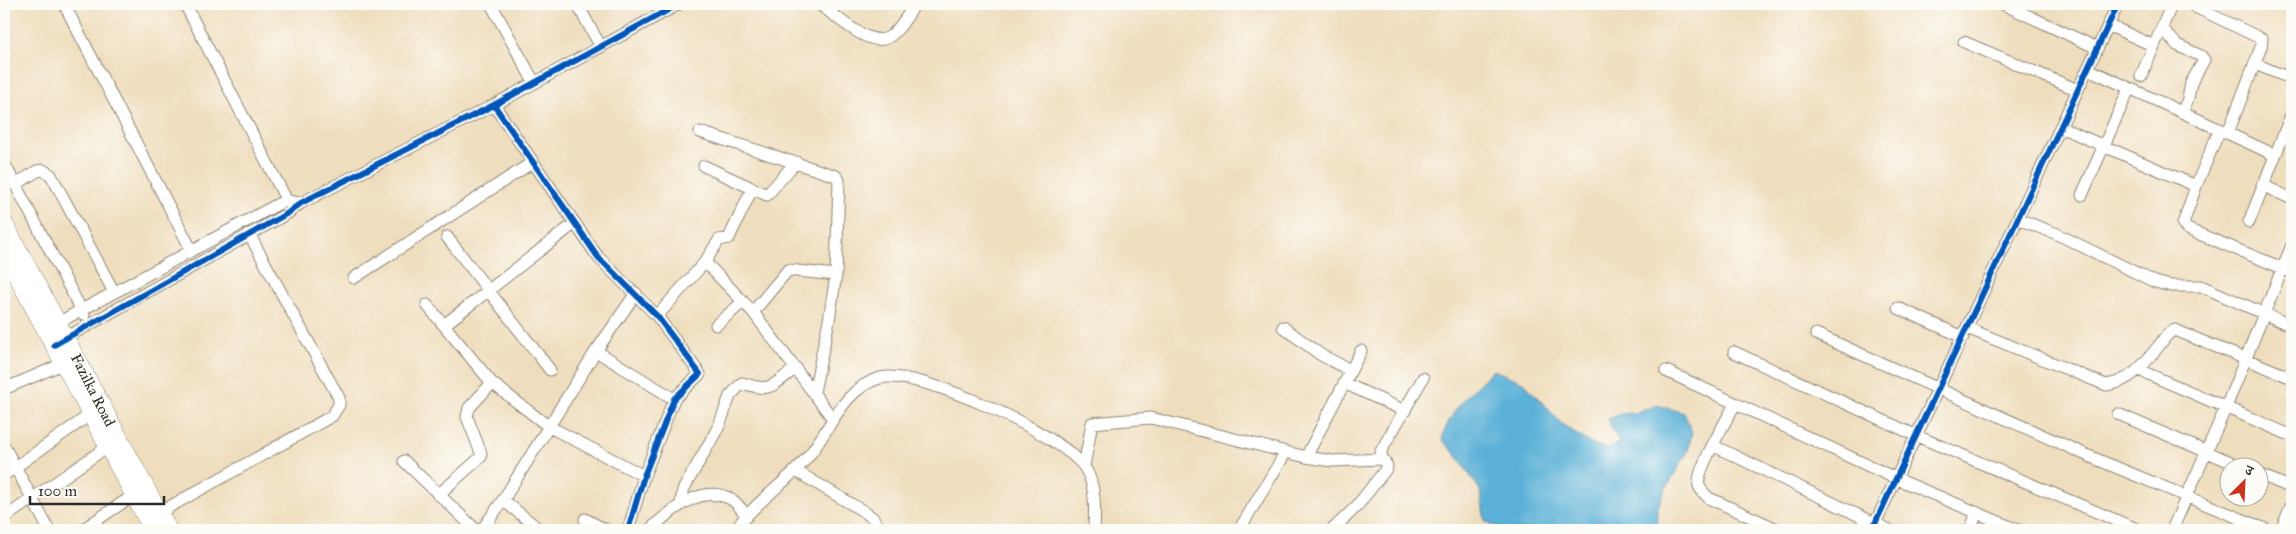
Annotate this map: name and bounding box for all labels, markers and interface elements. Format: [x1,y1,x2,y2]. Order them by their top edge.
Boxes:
street label: Fazilka Road [67,351,119,430]
north arrow [2218,456,2268,506]
text: उ [2241,461,2257,480]
scale bar [30,474,164,506]
text: 100 m [38,482,78,500]

